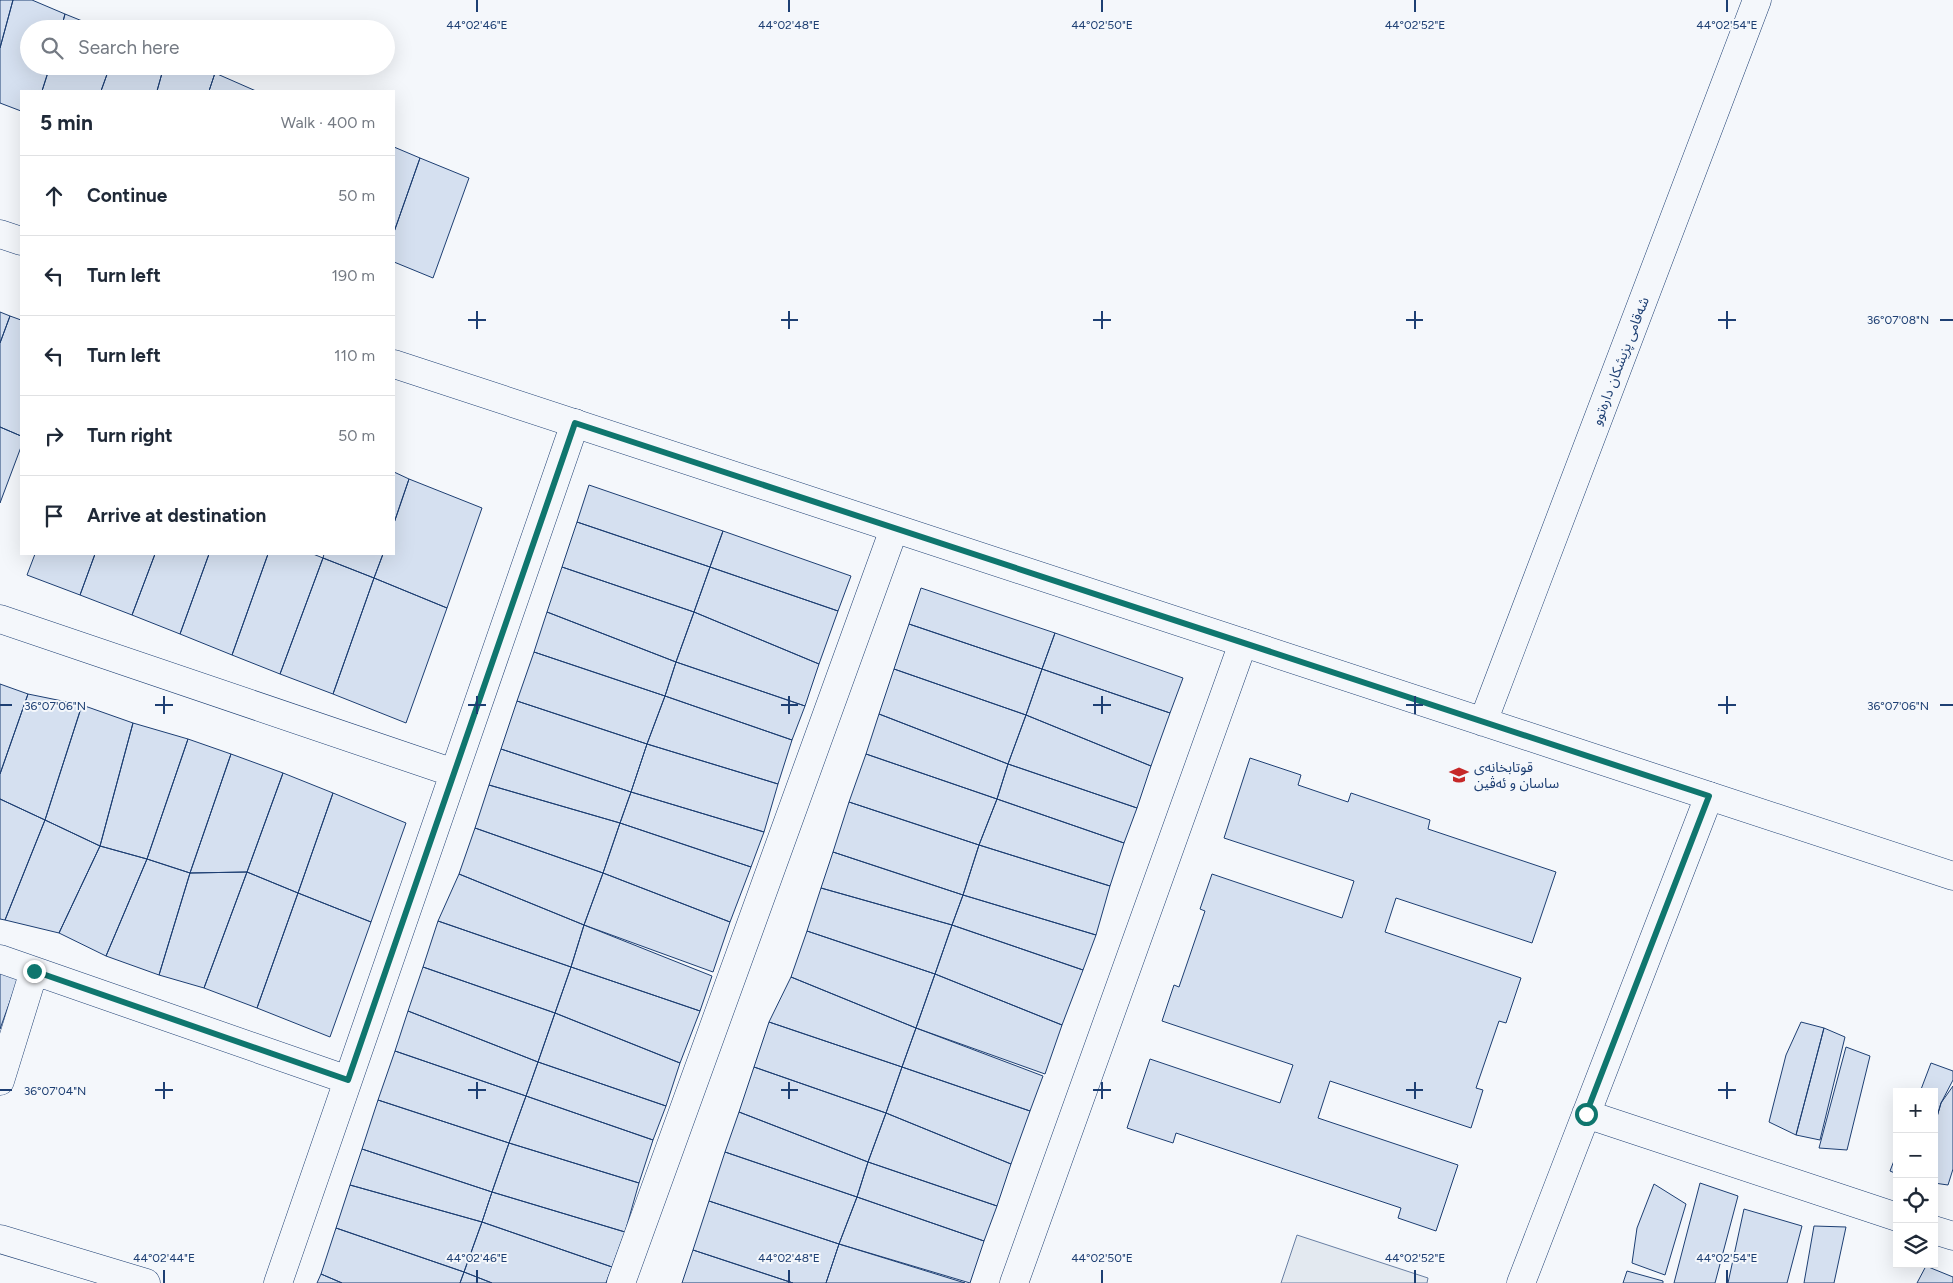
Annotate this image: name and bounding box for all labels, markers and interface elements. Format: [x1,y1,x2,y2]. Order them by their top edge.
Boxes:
text: 44°02'46"E [446,18,508,32]
text: 44°02'48"E [758,18,820,32]
text: 44°02'50"E [1071,18,1133,32]
text: 44°02'52"E [1385,18,1445,32]
text: 44°02'54"E [1696,18,1758,32]
search box [20,20,395,75]
icon: search [38,34,66,62]
text: Search here [78,36,180,59]
text: 5 min [40,110,93,135]
text: Walk · 400 m [281,113,375,132]
icon: ahead [40,182,68,210]
text: Continue [87,184,167,207]
text: 50 m [338,186,375,205]
icon: left [40,262,68,290]
text: Turn left [87,264,161,287]
text: 190 m [332,266,375,285]
street label: شەقامی پزیشکان دارەتوو [1588,295,1654,428]
text: 36°07'08"N [1867,313,1929,327]
icon: left [40,342,68,370]
text: Turn left [87,344,161,367]
text: 110 m [334,346,375,365]
icon: right [40,422,68,450]
text: Turn right [87,424,173,447]
text: 50 m [338,426,375,445]
icon: arrive [40,502,68,530]
text: Arrive at destination [87,504,266,527]
text: 36°07'06"N [24,699,86,713]
text: 36°07'06"N [1867,699,1929,713]
place label: قوتابخانەی ساسان و ئەڤین [1474,759,1559,792]
school or university icon: قوتابخانەی ساسان و ئەڤین [1448,764,1470,786]
route end [23,960,46,983]
text: 36°07'04"N [24,1084,86,1098]
map controls [1893,1088,1938,1268]
button: + [1893,1088,1938,1133]
route start [1575,1103,1598,1126]
button: − [1893,1133,1938,1178]
button: locate [1893,1178,1938,1223]
button: layers [1893,1223,1938,1268]
text: 44°02'44"E [133,1251,195,1265]
text: 44°02'46"E [446,1251,508,1265]
text: 44°02'48"E [758,1251,820,1265]
text: 44°02'50"E [1071,1251,1133,1265]
text: 44°02'52"E [1385,1251,1445,1265]
text: 44°02'54"E [1696,1251,1758,1265]

